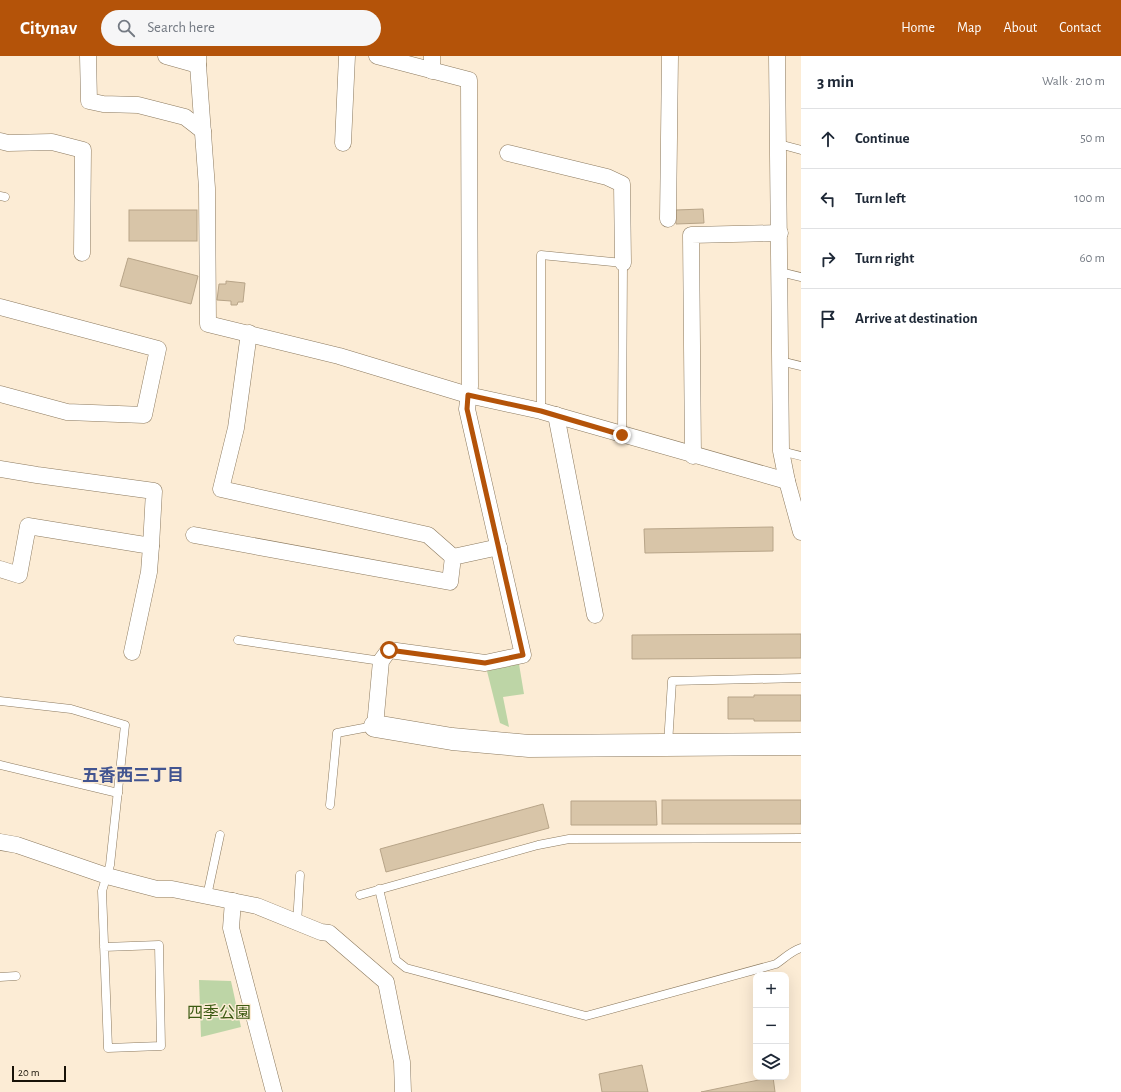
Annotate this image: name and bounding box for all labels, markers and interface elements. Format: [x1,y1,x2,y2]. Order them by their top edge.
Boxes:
search box [101,10,381,46]
icon: search [115,17,137,39]
text: Citynav [20,19,77,38]
text: Search here [147,20,215,35]
text: Home [901,21,935,35]
text: Map [957,21,981,35]
text: About [1003,21,1037,35]
text: Contact [1059,21,1101,35]
text: 3 min [817,73,854,90]
text: Walk · 210 m [1042,75,1105,88]
icon: ahead [817,128,839,150]
text: Continue [855,131,910,146]
text: 50 m [1080,132,1105,145]
icon: left [817,188,839,210]
text: Turn left [855,191,906,206]
text: 100 m [1074,192,1105,205]
icon: right [817,248,839,270]
text: Turn right [855,251,914,266]
text: 60 m [1079,252,1105,265]
icon: arrive [817,308,839,330]
text: Arrive at destination [855,311,978,326]
route end [613,426,631,444]
route start [380,641,398,659]
district label: 五香西三丁目 [82,766,184,784]
map controls [753,972,789,1080]
button: + [753,972,789,1008]
park label: 四季公園 [187,1004,251,1021]
button: − [753,1008,789,1044]
button: layers [753,1044,789,1080]
scale bar [12,1064,66,1083]
text: 20 m [18,1067,39,1078]

